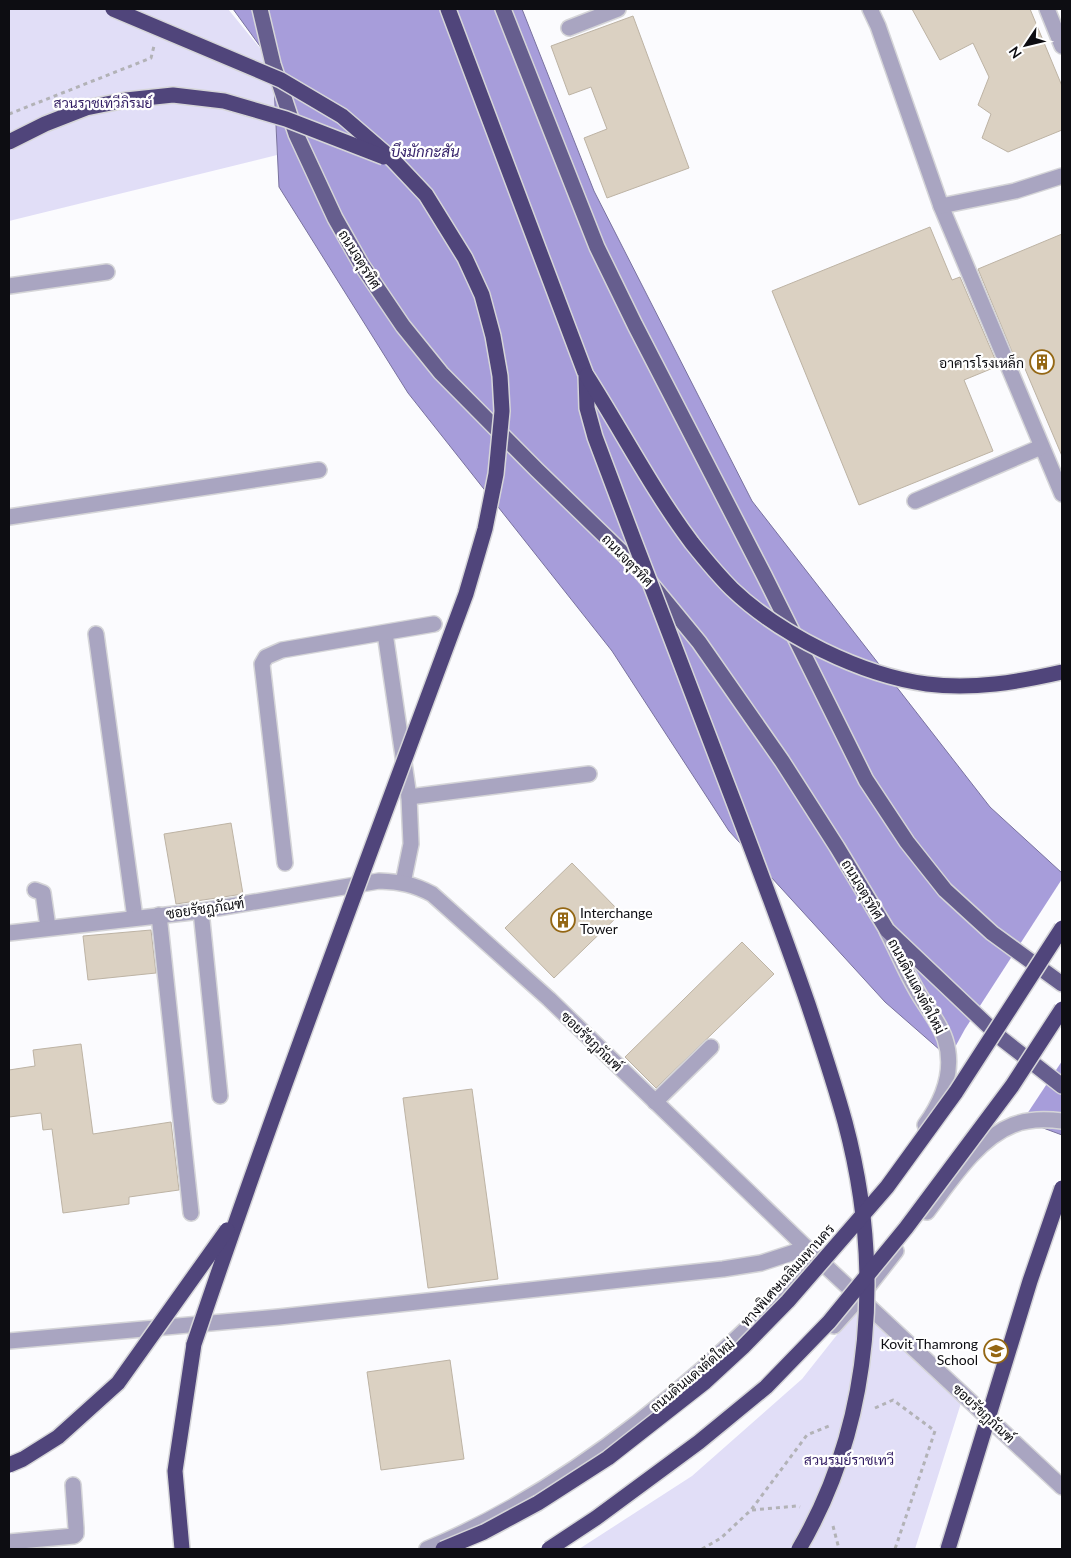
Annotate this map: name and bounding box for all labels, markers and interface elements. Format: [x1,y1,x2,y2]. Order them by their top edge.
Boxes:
north arrow [1001,20,1051,70]
text: N [1005,43,1025,62]
park label: สวนราชเทวีภิรมย์ [54,94,152,111]
water label: บึงมักกะสัน [390,142,460,160]
street label: ถนนจตุรทิศ [333,226,385,293]
building icon: อาคารโรงเหล็ก [1029,349,1055,375]
place label: อาคารโรงเหล็ก [939,354,1024,371]
street label: ถนนจตุรทิศ [597,530,657,591]
street label: ถนนจตุรทิศ [837,856,887,923]
street label: ซอยรัชฎภัณฑ์ [165,894,245,923]
place label: Interchange Tower [580,904,653,937]
building icon: Interchange Tower [550,907,576,933]
street label: ถนนดินแดงตัดใหม่ [885,935,949,1037]
street label: ซอยรัชฎภัณฑ์ [557,1007,626,1075]
street label: ทางพิเศษเฉลิมมหานคร [736,1220,838,1330]
street label: ถนนดินแดงตัดใหม่ [646,1335,738,1415]
place label: Kovit Thamrong School [880,1335,978,1368]
school or university icon: Kovit Thamrong School [983,1338,1009,1364]
street label: ซอยรัชฎภัณฑ์ [949,1380,1019,1447]
park label: สวนรมย์ราชเทวี [804,1451,894,1468]

